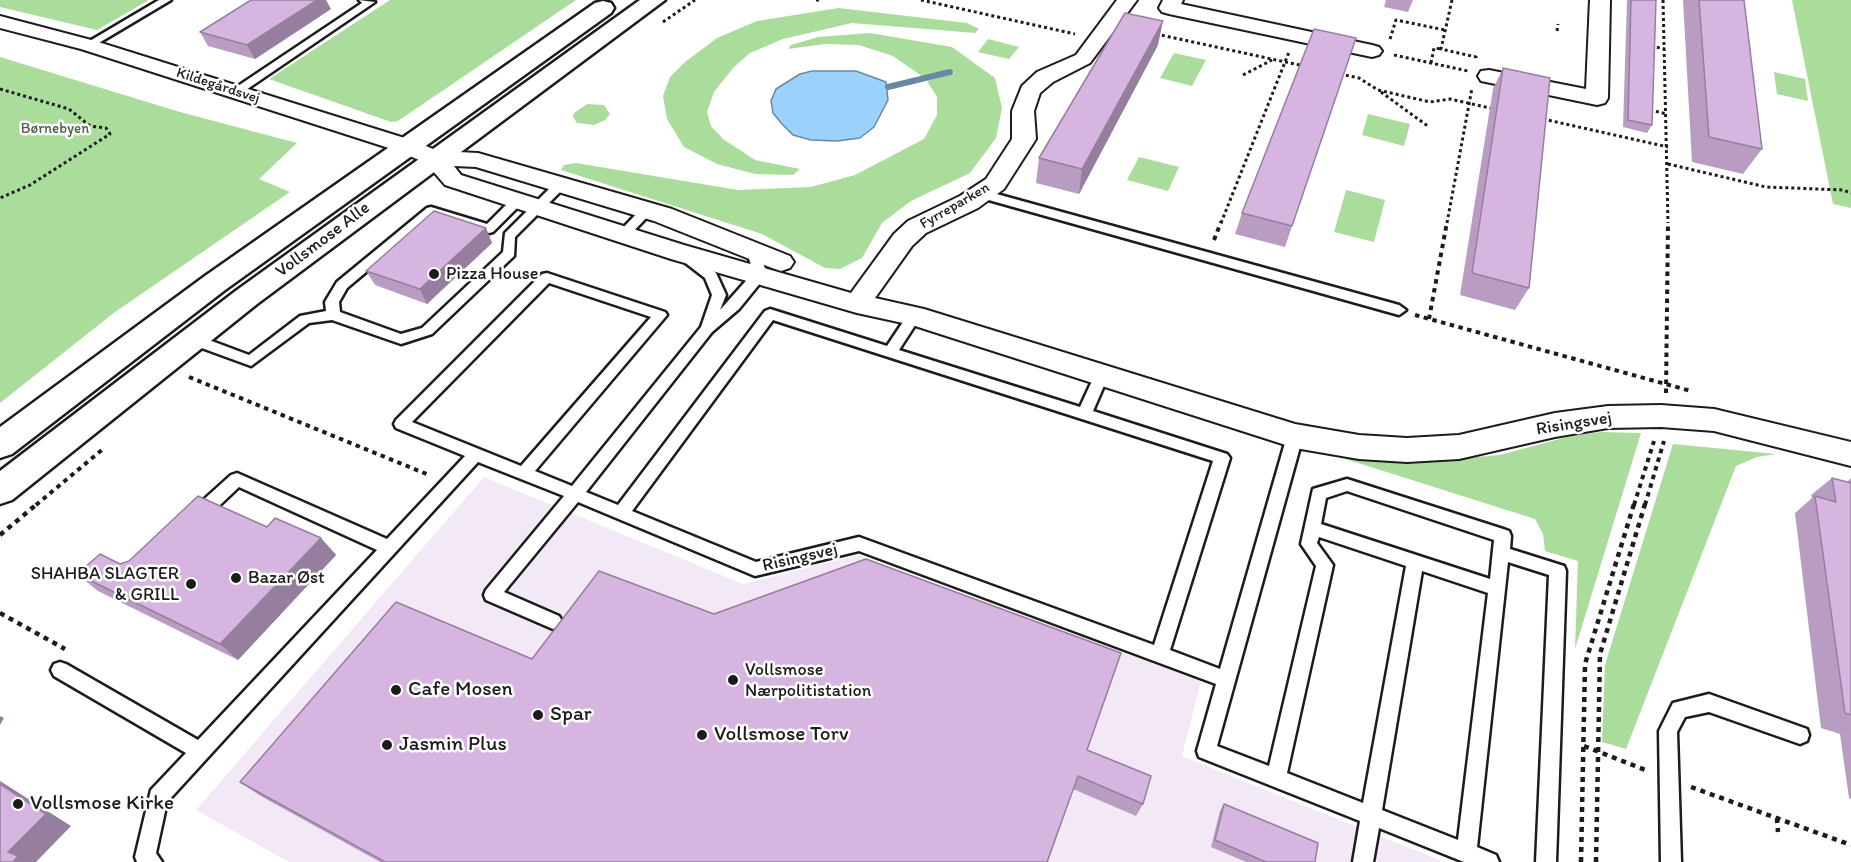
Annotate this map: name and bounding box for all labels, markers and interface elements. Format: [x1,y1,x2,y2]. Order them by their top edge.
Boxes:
street label: Kildegårdsvej [174,64,262,108]
park label: Børnebyen [21,120,89,138]
street label: Fyrreparken [917,179,993,233]
street label: Vollsmose Alle [272,197,374,283]
place label: Pizza House [446,263,539,285]
marker: Pizza House [427,267,441,281]
street label: Risingsvej [1535,407,1613,441]
street label: Risingsvej [760,539,840,577]
place label: SHAHBA SLAGTER & GRILL [31,563,179,606]
place label: Bazar Øst [248,567,325,589]
marker: Bazar Øst [229,571,243,585]
marker: SHAHBA SLAGTER & GRILL [184,577,198,591]
place label: Vollsmose Nærpolitistation [745,659,871,702]
marker: Vollsmose Nærpolitistation [726,673,740,687]
place label: Cafe Mosen [408,677,513,703]
marker: Cafe Mosen [389,683,403,697]
place label: Spar [550,702,592,728]
marker: Spar [531,708,545,722]
place label: Vollsmose Torv [714,722,849,748]
marker: Vollsmose Torv [695,728,709,742]
place label: Jasmin Plus [399,732,507,758]
marker: Jasmin Plus [380,738,394,752]
place label: Vollsmose Kirke [30,791,174,817]
marker: Vollsmose Kirke [11,797,25,811]

